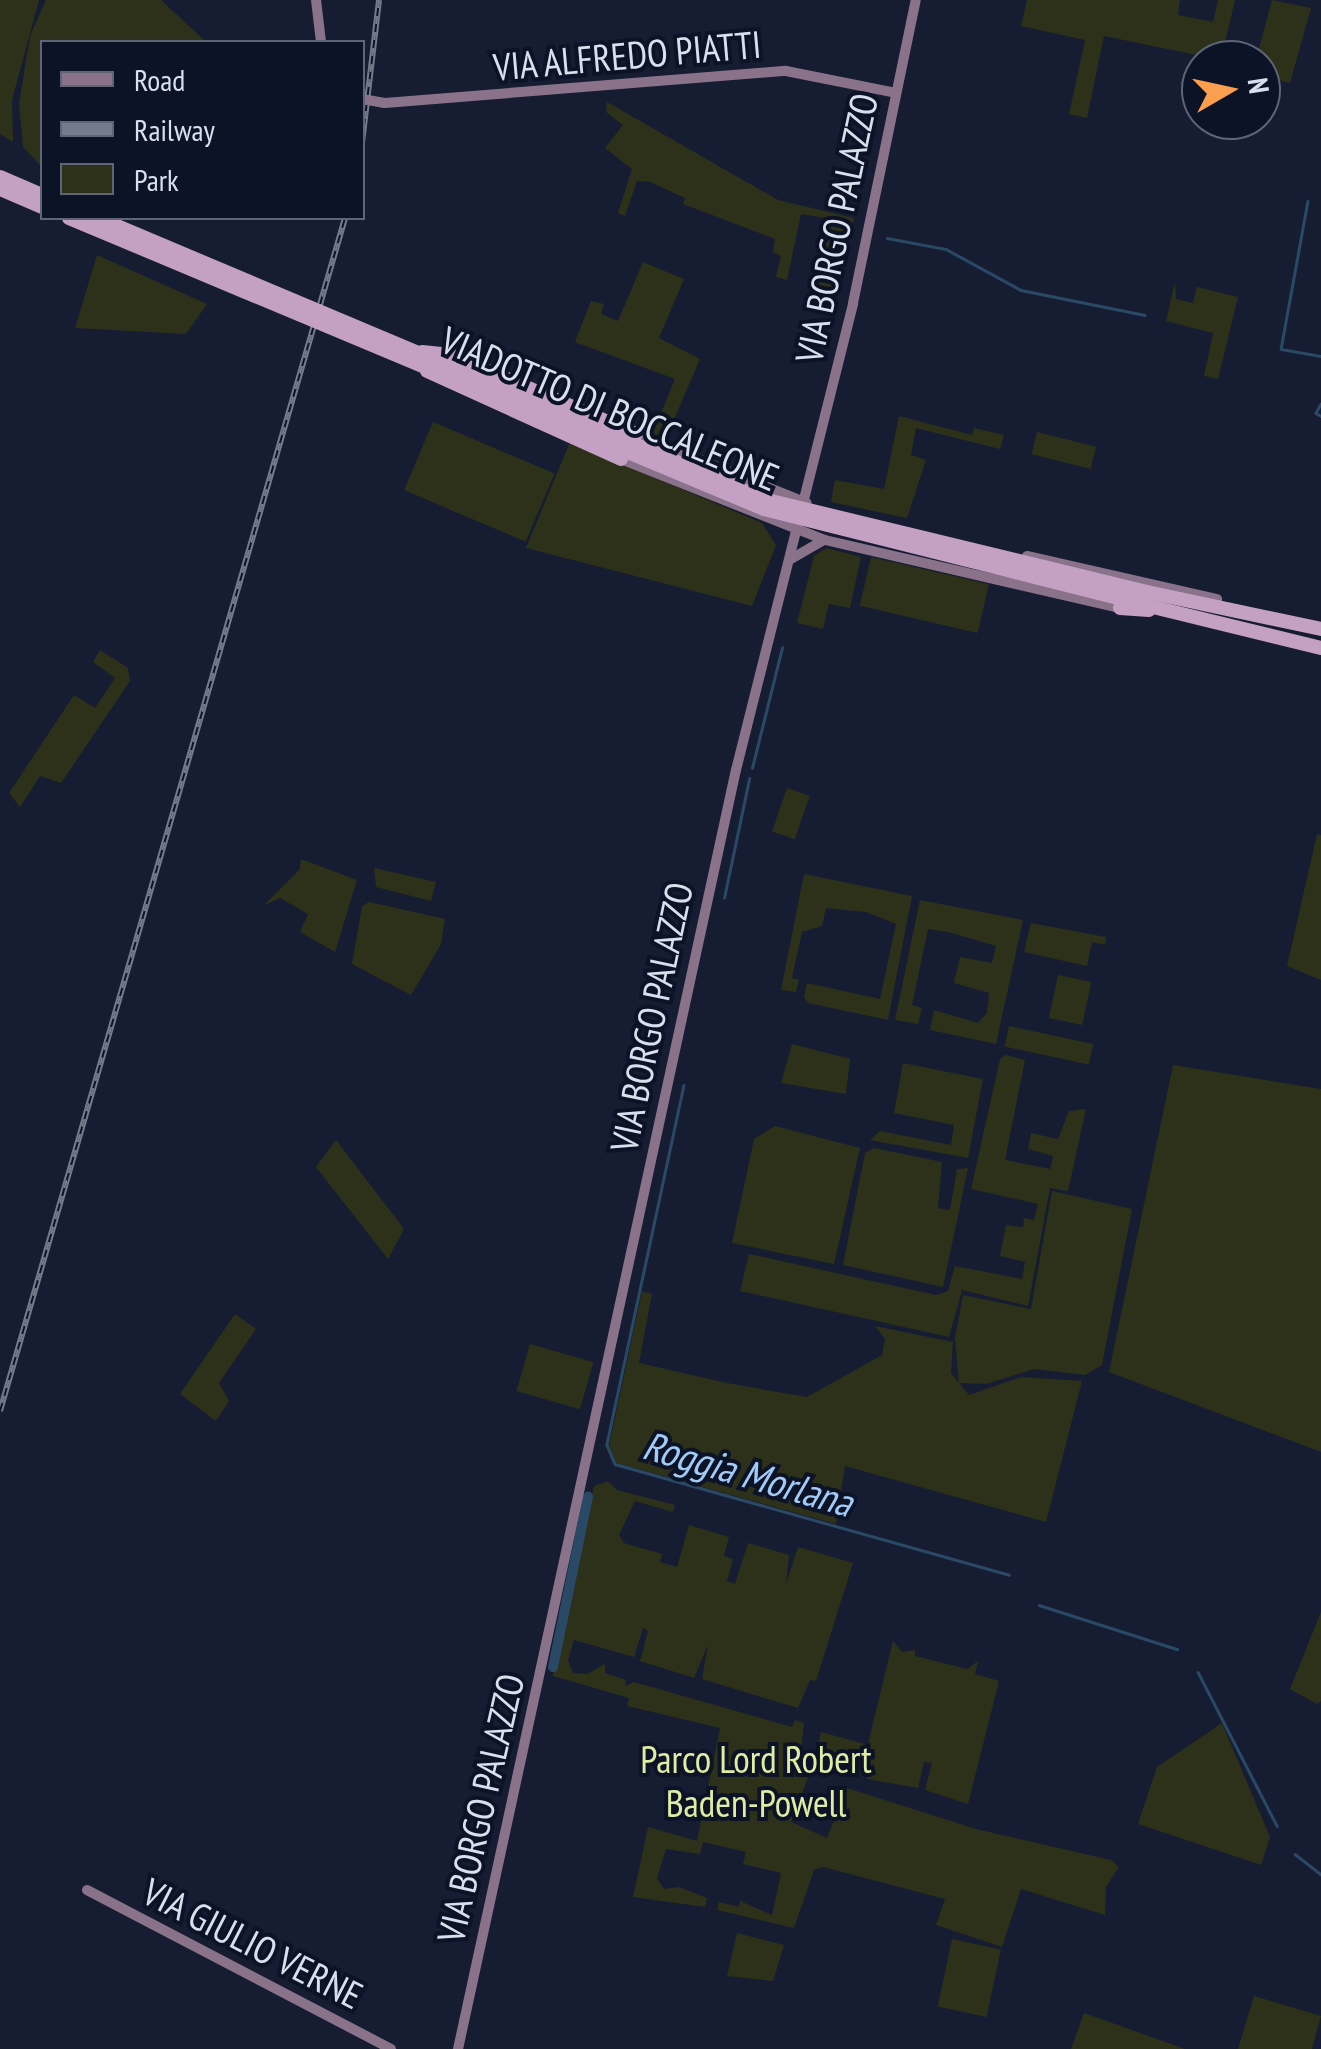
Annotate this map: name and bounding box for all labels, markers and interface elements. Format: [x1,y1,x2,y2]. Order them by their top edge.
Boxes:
street label: VIA ALFREDO PIATTI [490,20,764,90]
legend [40,40,365,220]
north arrow [1181,40,1281,140]
text: Road [134,60,185,99]
text: N [1240,75,1279,96]
street label: VIA BORGO PALAZZO [785,89,887,367]
text: Railway [134,110,215,149]
text: Park [134,160,179,199]
street label: VIADOTTO DI BOCCALEONE [434,316,786,500]
street label: VIA BORGO PALAZZO [600,878,702,1156]
water label: Roggia Morlana [638,1420,858,1526]
street label: VIA BORGO PALAZZO [427,1669,533,1947]
park label: Parco Lord Robert Baden-Powell [640,1736,872,1826]
street label: VIA GIULIO VERNE [135,1868,371,2018]

